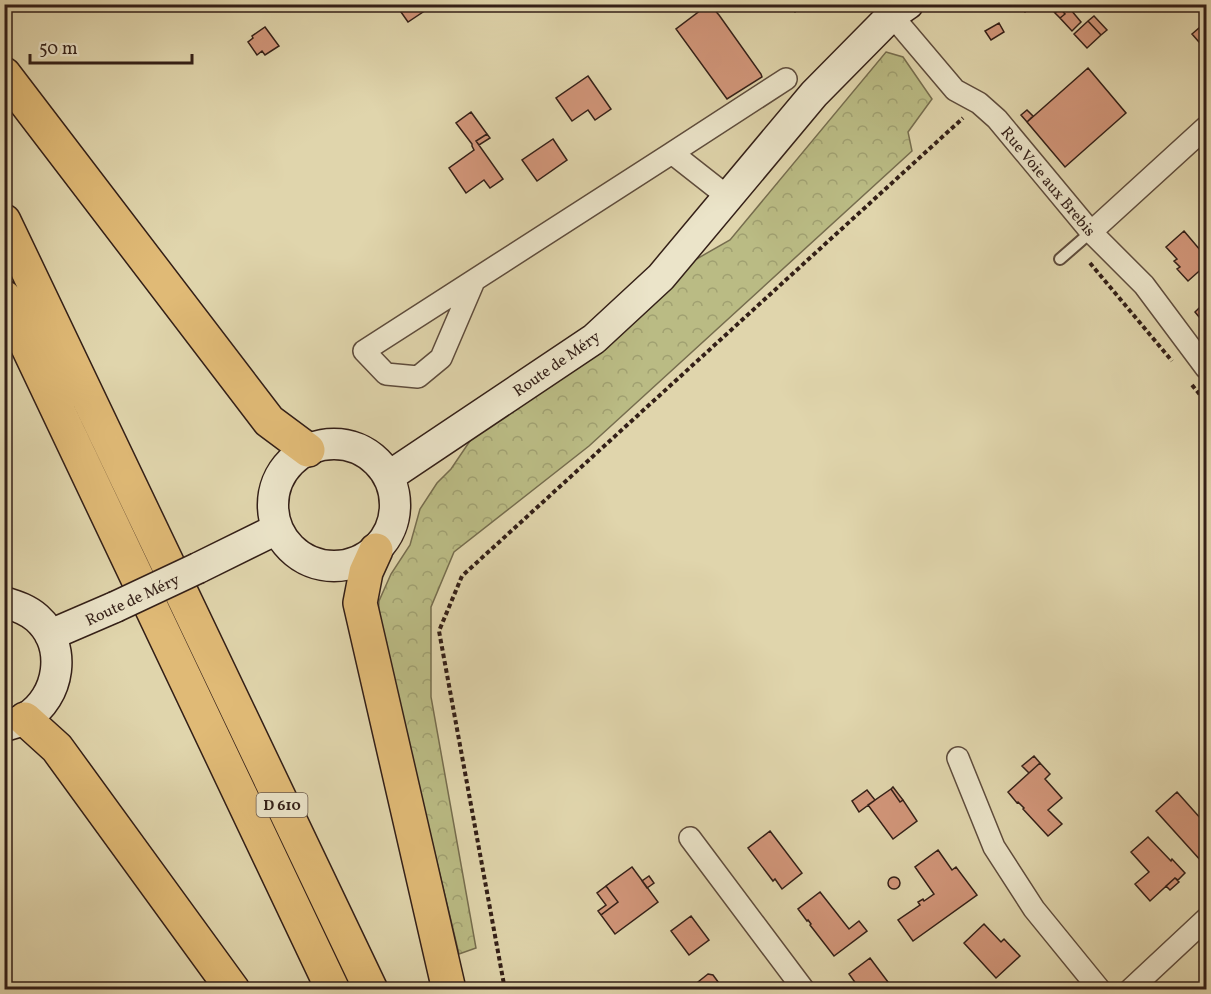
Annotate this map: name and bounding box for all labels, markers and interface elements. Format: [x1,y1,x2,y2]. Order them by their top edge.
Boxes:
scale bar [30,27,192,65]
text: 50 m [39,37,78,62]
street label: Rue Voie aux Brebis [995,123,1100,242]
street label: Route de Méry [509,326,605,403]
street label: Route de Méry [82,569,184,632]
road number: D 610 [256,793,308,817]

